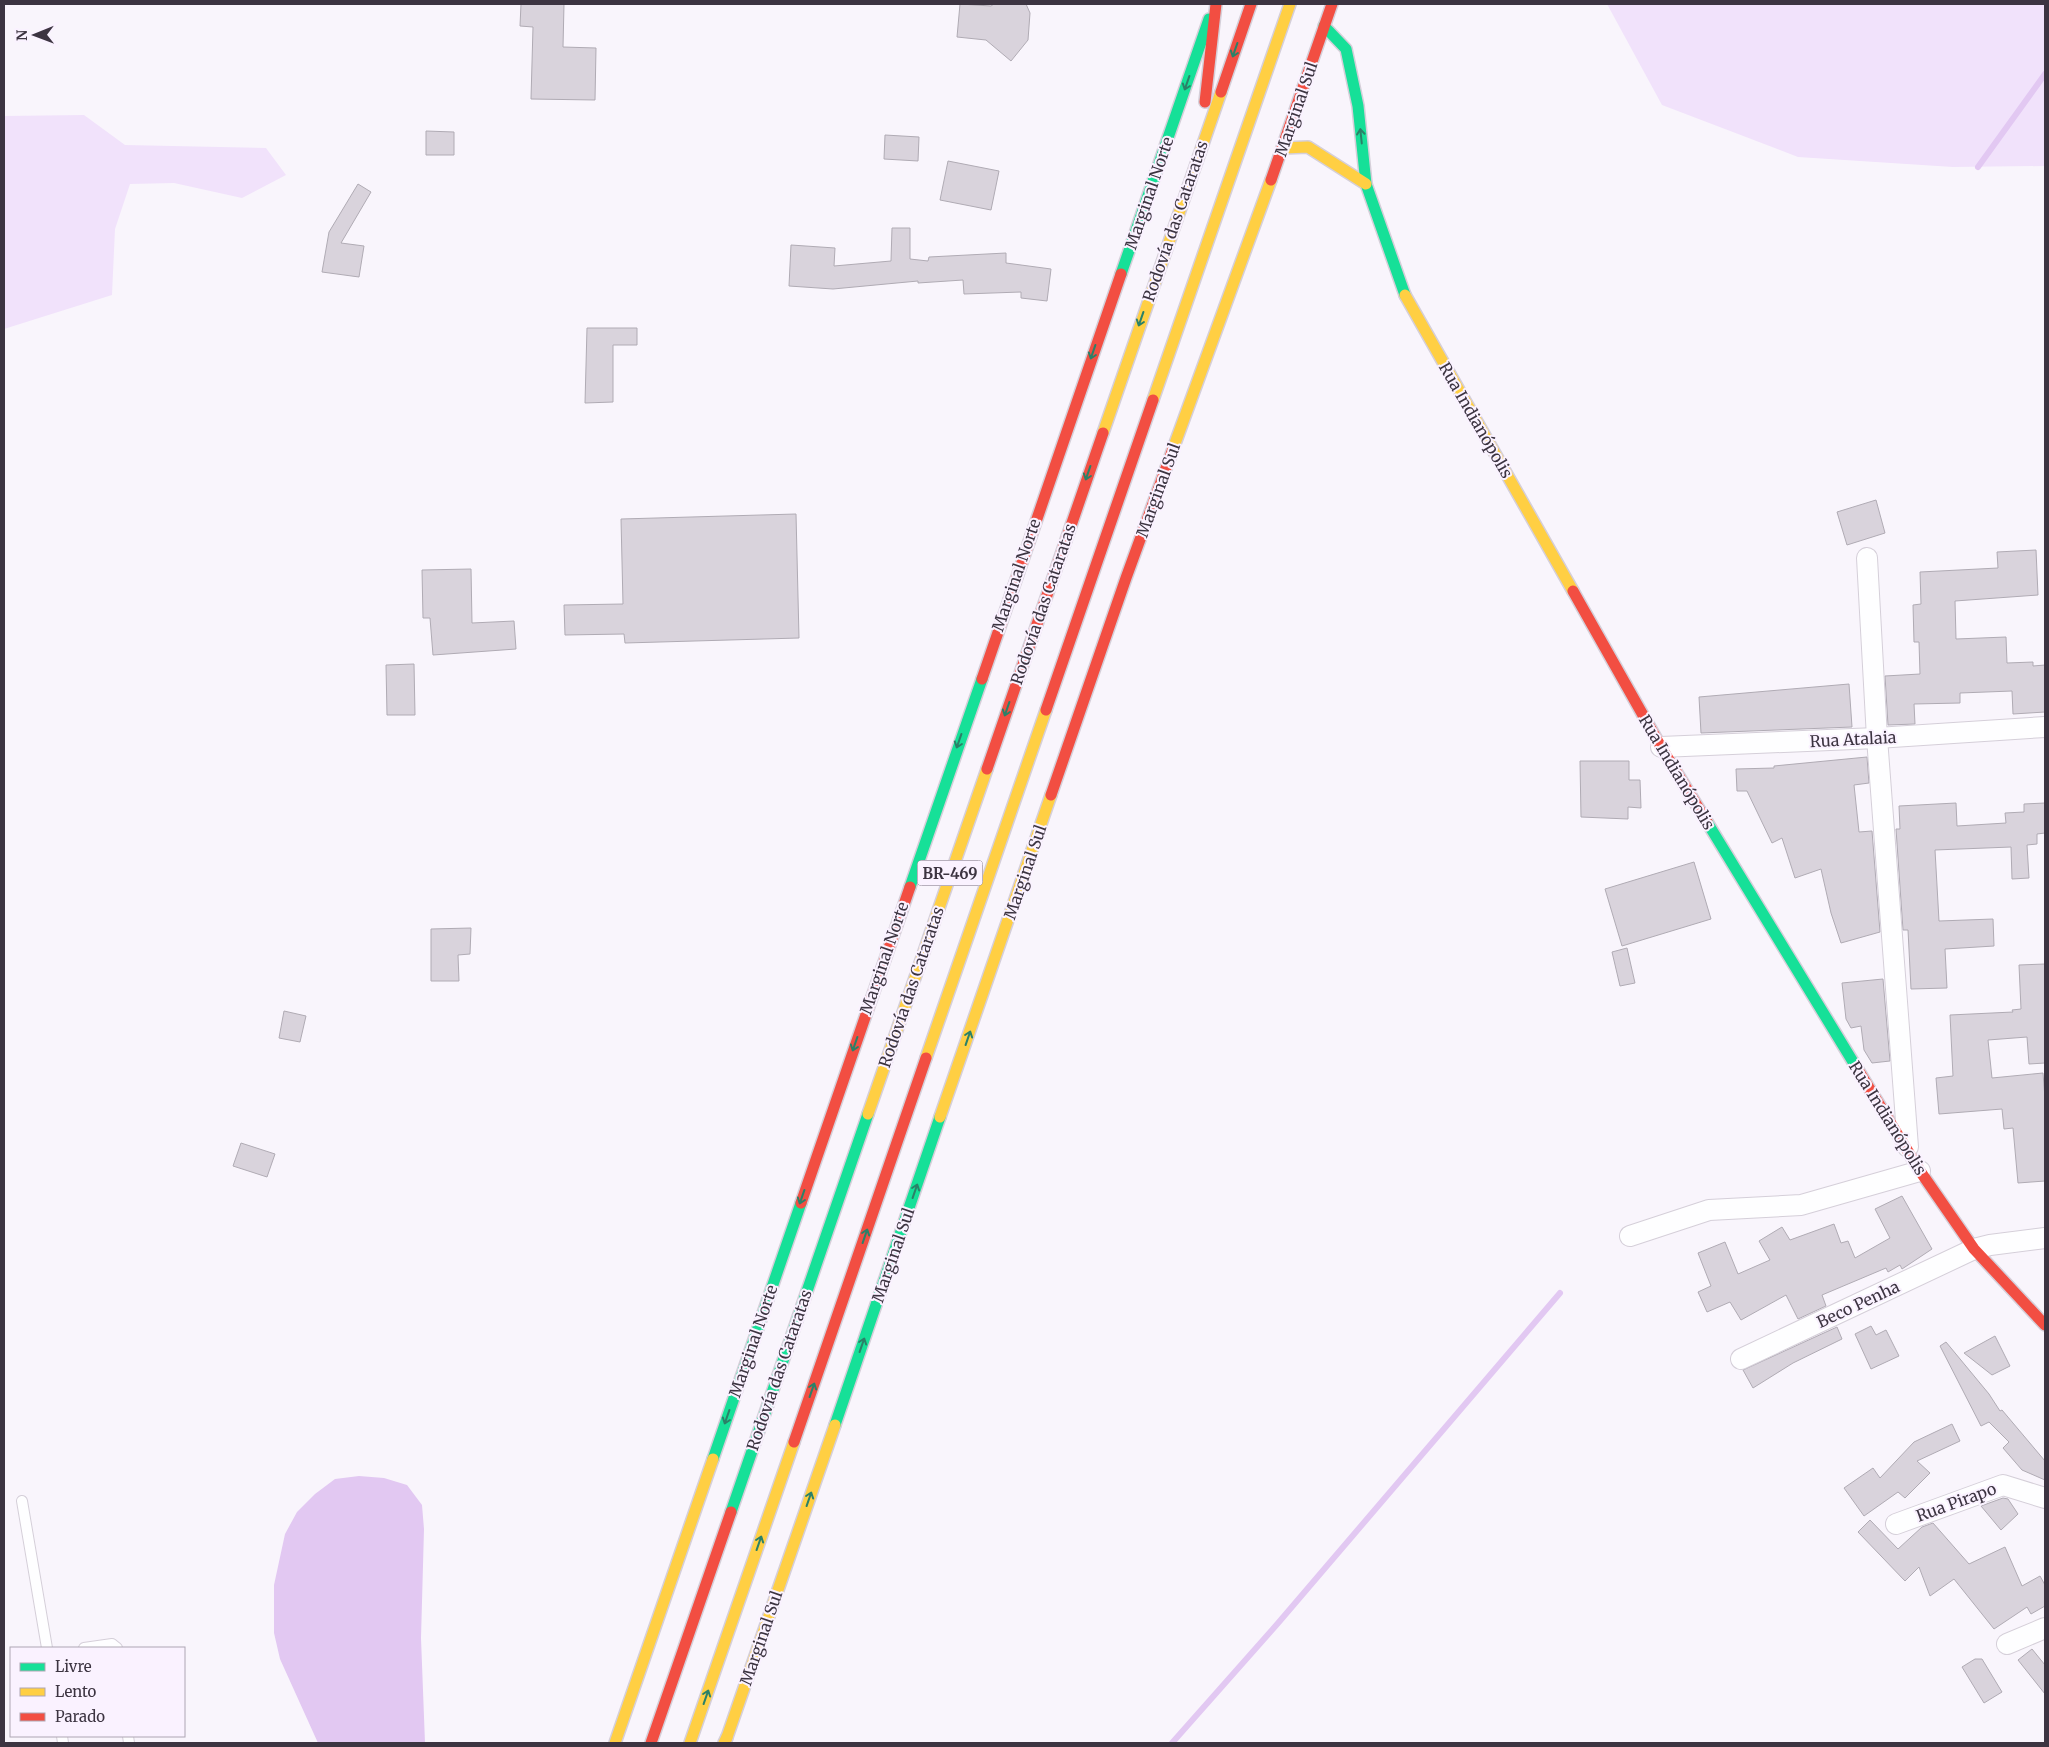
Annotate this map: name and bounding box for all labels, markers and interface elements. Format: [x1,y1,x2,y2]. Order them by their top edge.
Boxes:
north arrow [10,10,60,60]
text: N [13,30,31,41]
one-way arrow [1229,42,1239,58]
street label: Marginal Sul [1270,59,1322,159]
one-way arrow [1181,75,1191,91]
one-way arrow [1356,128,1366,144]
street label: Marginal Norte [1120,134,1178,252]
street label: Rodovía das Cataratas [1138,138,1212,304]
one-way arrow [1136,311,1145,326]
one-way arrow [1088,344,1098,360]
street label: Rua Indianópolis [1435,358,1517,482]
street label: Marginal Sul [1132,440,1184,540]
one-way arrow [1083,464,1092,480]
street label: Marginal Norte [987,516,1045,634]
street label: Rodovía das Cataratas [1006,521,1080,687]
one-way arrow [1001,701,1011,717]
street label: Rua Indianópolis [1635,711,1719,833]
street label: Rua Atalaia [1809,727,1897,751]
one-way arrow [954,733,963,748]
street label: Marginal Sul [999,822,1051,922]
road number: BR-469 [918,860,982,886]
street label: Marginal Norte [855,899,913,1017]
street label: Rodovía das Cataratas [874,904,948,1070]
one-way arrow [964,1030,973,1046]
one-way arrow [850,1035,859,1051]
street label: Rua Indianópolis [1845,1057,1931,1179]
one-way arrow [911,1184,920,1200]
one-way arrow [797,1189,807,1205]
street label: Marginal Sul [867,1205,919,1305]
one-way arrow [861,1229,870,1244]
street label: Beco Penha [1813,1276,1903,1332]
street label: Marginal Norte [724,1282,782,1400]
street label: Rodovía das Cataratas [742,1287,816,1453]
one-way arrow [858,1338,867,1353]
one-way arrow [808,1383,817,1398]
one-way arrow [722,1409,731,1424]
street label: Rua Pirapo [1913,1478,1999,1526]
one-way arrow [805,1491,815,1507]
one-way arrow [755,1536,764,1552]
street label: Marginal Sul [735,1588,787,1688]
legend [10,1647,185,1737]
text: Livre [55,1657,92,1676]
text: Lento [55,1682,97,1701]
one-way arrow [702,1690,711,1705]
text: Parado [55,1707,105,1726]

